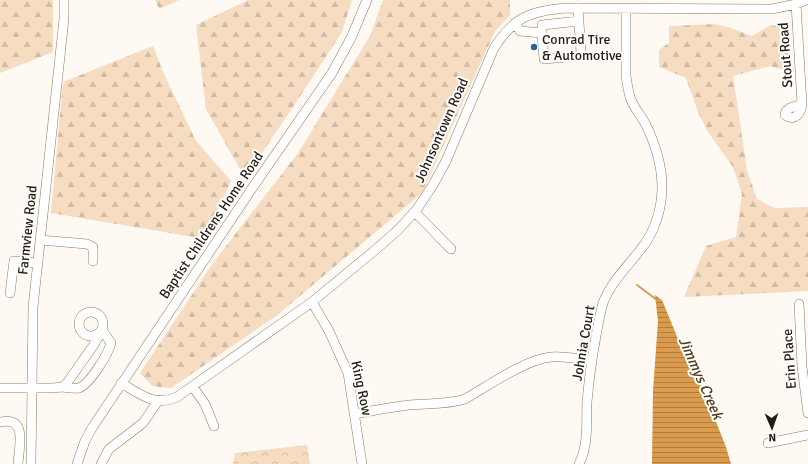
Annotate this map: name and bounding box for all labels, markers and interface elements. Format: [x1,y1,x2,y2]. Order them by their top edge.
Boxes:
street label: Stout Road [775,22,796,88]
place label: Conrad Tire & Automotive [542,31,622,64]
marker: Conrad Tire & Automotive [529,42,539,52]
street label: Johnsontown Road [411,75,472,185]
street label: Baptist Childrens Home Road [156,148,267,302]
street label: Farmview Road [14,184,41,276]
street label: Johnia Court [568,304,599,382]
street label: Erin Place [779,328,800,390]
water label: Jimmys Creek [675,334,728,423]
street label: King Row [347,359,376,417]
north arrow [752,408,792,448]
text: N [768,431,776,444]

